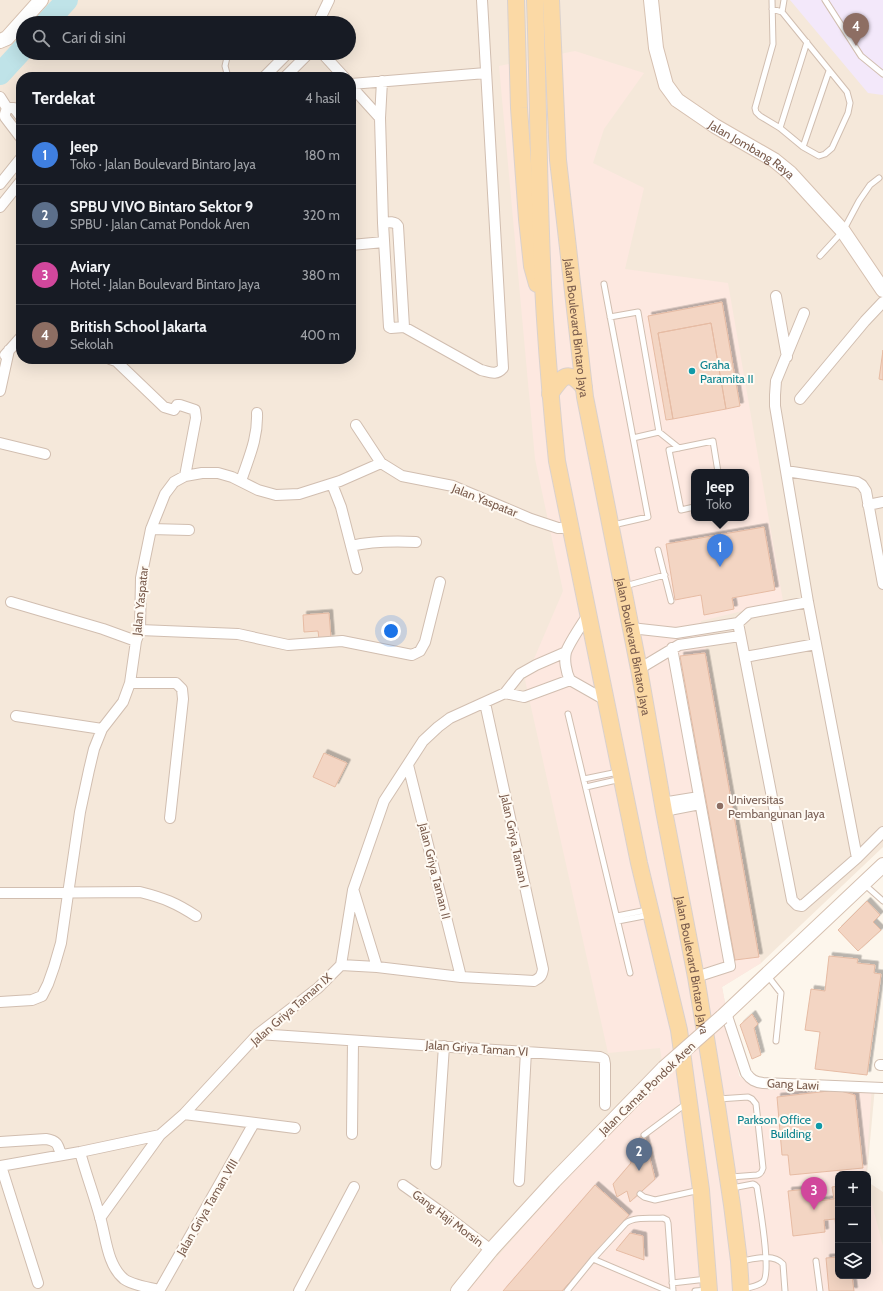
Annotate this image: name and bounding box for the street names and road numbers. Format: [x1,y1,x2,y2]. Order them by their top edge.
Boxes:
street label: Jalan Jombang Raya [705,116,799,182]
street label: Jalan Boulevard Bintaro Jaya [562,257,592,398]
street label: Jalan Yaspatar [449,480,520,520]
street label: Jalan Yaspatar [129,566,151,637]
street label: Jalan Boulevard Bintaro Jaya [613,576,655,717]
street label: Jalan Griya Taman I [498,792,532,889]
street label: Jalan Griya Taman II [416,820,454,921]
street label: Jalan Boulevard Bintaro Jaya [673,894,713,1035]
street label: Jalan Griya Taman IX [247,969,335,1049]
street label: Jalan Griya Taman VI [424,1037,529,1059]
street label: Jalan Camat Pondok Aren [595,1038,698,1139]
street label: Gang Lawi [767,1075,819,1093]
street label: Jalan Griya Taman VIII [173,1156,241,1259]
street label: Gang Haji Morsin [409,1186,487,1250]

